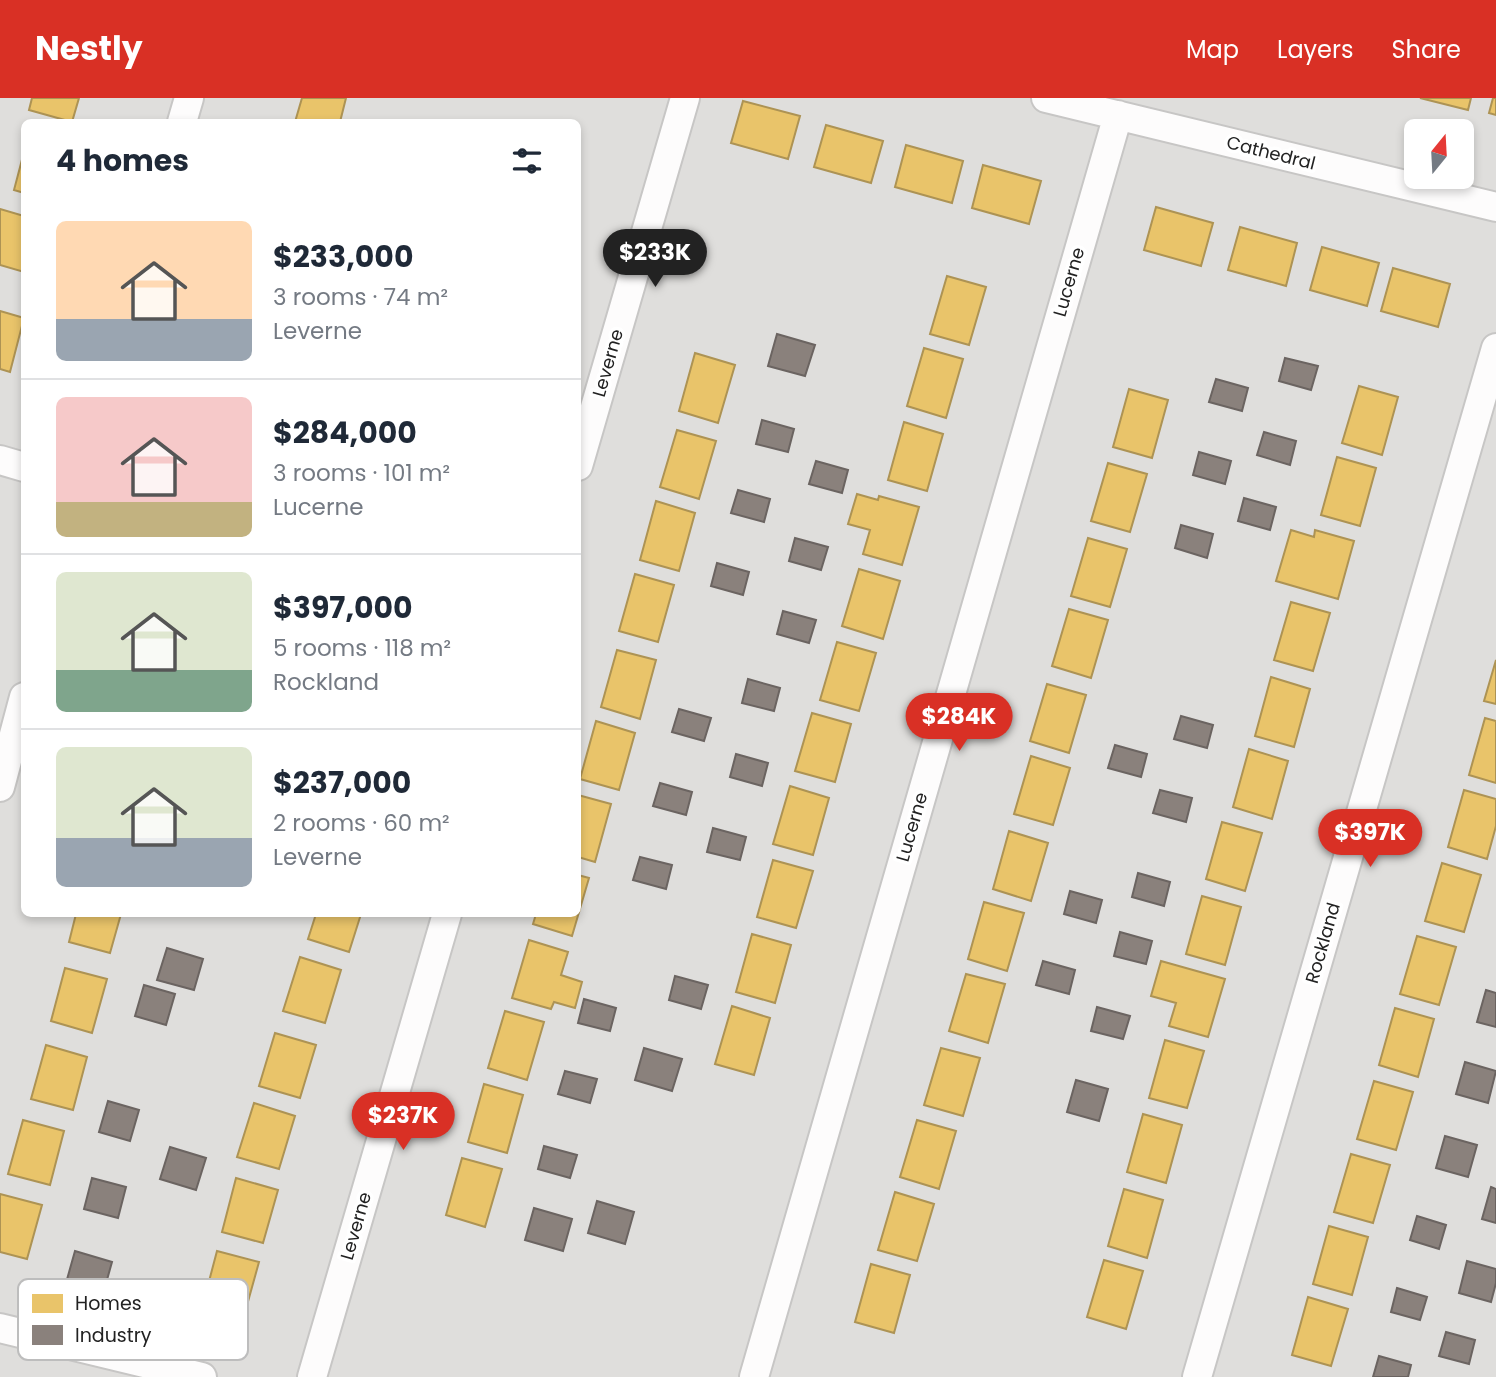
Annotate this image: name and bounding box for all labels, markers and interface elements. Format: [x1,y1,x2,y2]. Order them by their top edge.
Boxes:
text: Nestly [35,25,143,72]
text: Map [1186,33,1239,66]
text: Layers [1277,33,1353,66]
text: Share [1391,33,1461,66]
north arrow [1404,119,1474,189]
map controls [1404,119,1474,189]
street label: Cathedral [1224,129,1318,176]
text: 4 homes [56,139,189,182]
icon: filters [508,142,546,180]
pin: $233K [606,230,704,289]
text: $233,000 [273,235,413,278]
text: $233K [619,236,691,268]
street label: Lucerne [1047,244,1090,319]
icon: home [112,249,196,333]
text: 3 rooms · 74 m² [273,281,448,313]
text: Leverne [273,315,362,347]
street label: Leverne [586,326,629,400]
text: $284,000 [273,411,417,454]
icon: home [112,425,196,509]
text: 3 rooms · 101 m² [273,457,450,489]
text: Lucerne [273,491,363,523]
text: $397,000 [273,586,413,629]
icon: home [112,600,196,684]
text: 5 rooms · 118 m² [273,632,451,664]
text: Rockland [273,666,379,698]
pin: $284K [910,694,1008,753]
text: $284K [922,700,996,732]
text: $237,000 [273,761,411,804]
icon: home [112,775,196,859]
street label: Lucerne [890,789,933,864]
text: 2 rooms · 60 m² [273,807,450,839]
pin: $397K [1321,810,1419,869]
text: $397K [1334,816,1406,848]
text: Leverne [273,841,362,873]
street label: Rockland [1299,900,1346,986]
pin: $237K [354,1093,452,1152]
text: $237K [368,1099,438,1131]
street label: Leverne [334,1189,377,1263]
legend [18,1279,248,1360]
text: Homes [75,1290,142,1317]
text: Industry [75,1322,152,1349]

